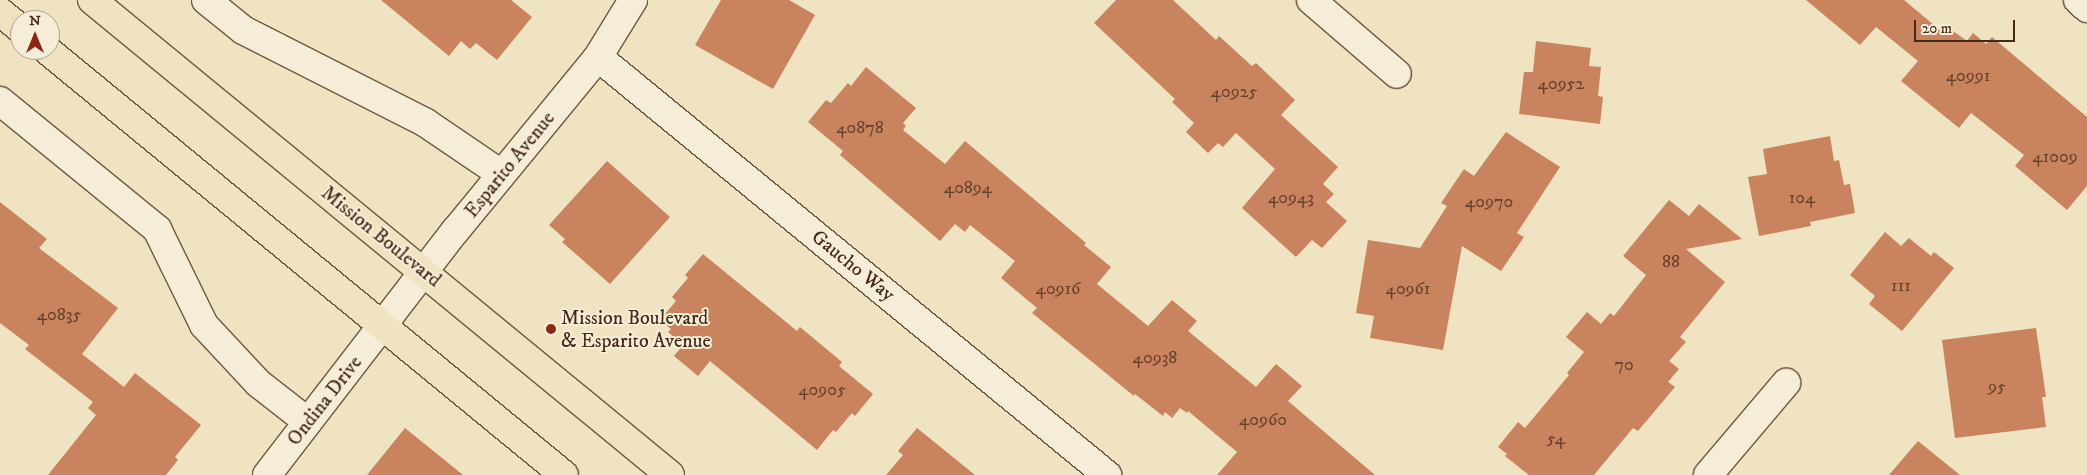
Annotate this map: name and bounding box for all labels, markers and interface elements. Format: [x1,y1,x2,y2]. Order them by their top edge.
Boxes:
north arrow [10,10,60,60]
scale bar [1917,10,2018,42]
text: N [29,12,41,30]
text: 20 m [1922,19,1952,38]
house number: 40991 [1946,65,1990,87]
house number: 40952 [1538,73,1584,95]
house number: 40925 [1211,81,1257,103]
street label: Esparito Avenue [460,107,560,223]
house number: 40878 [836,117,884,139]
house number: 41009 [2032,146,2078,168]
house number: 40894 [944,177,992,199]
street label: Mission Boulevard [316,181,446,293]
house number: 40943 [1268,187,1314,209]
house number: 104 [1789,187,1815,209]
house number: 40970 [1465,191,1513,213]
street label: Gaucho Way [807,225,899,307]
house number: 88 [1662,251,1680,273]
house number: 111 [1891,275,1911,297]
house number: 40916 [1036,278,1080,300]
house number: 40961 [1386,278,1430,300]
house number: 40835 [37,304,81,326]
place label: Mission Boulevard & Esparito Avenue [561,306,711,353]
marker: Mission Boulevard & Esparito Avenue [545,323,557,335]
house number: 40938 [1133,347,1177,369]
street label: Ondina Drive [282,351,368,451]
house number: 70 [1614,354,1634,376]
house number: 95 [1988,376,2006,398]
house number: 40905 [798,379,846,401]
house number: 40960 [1239,409,1287,431]
house number: 54 [1547,428,1565,450]

